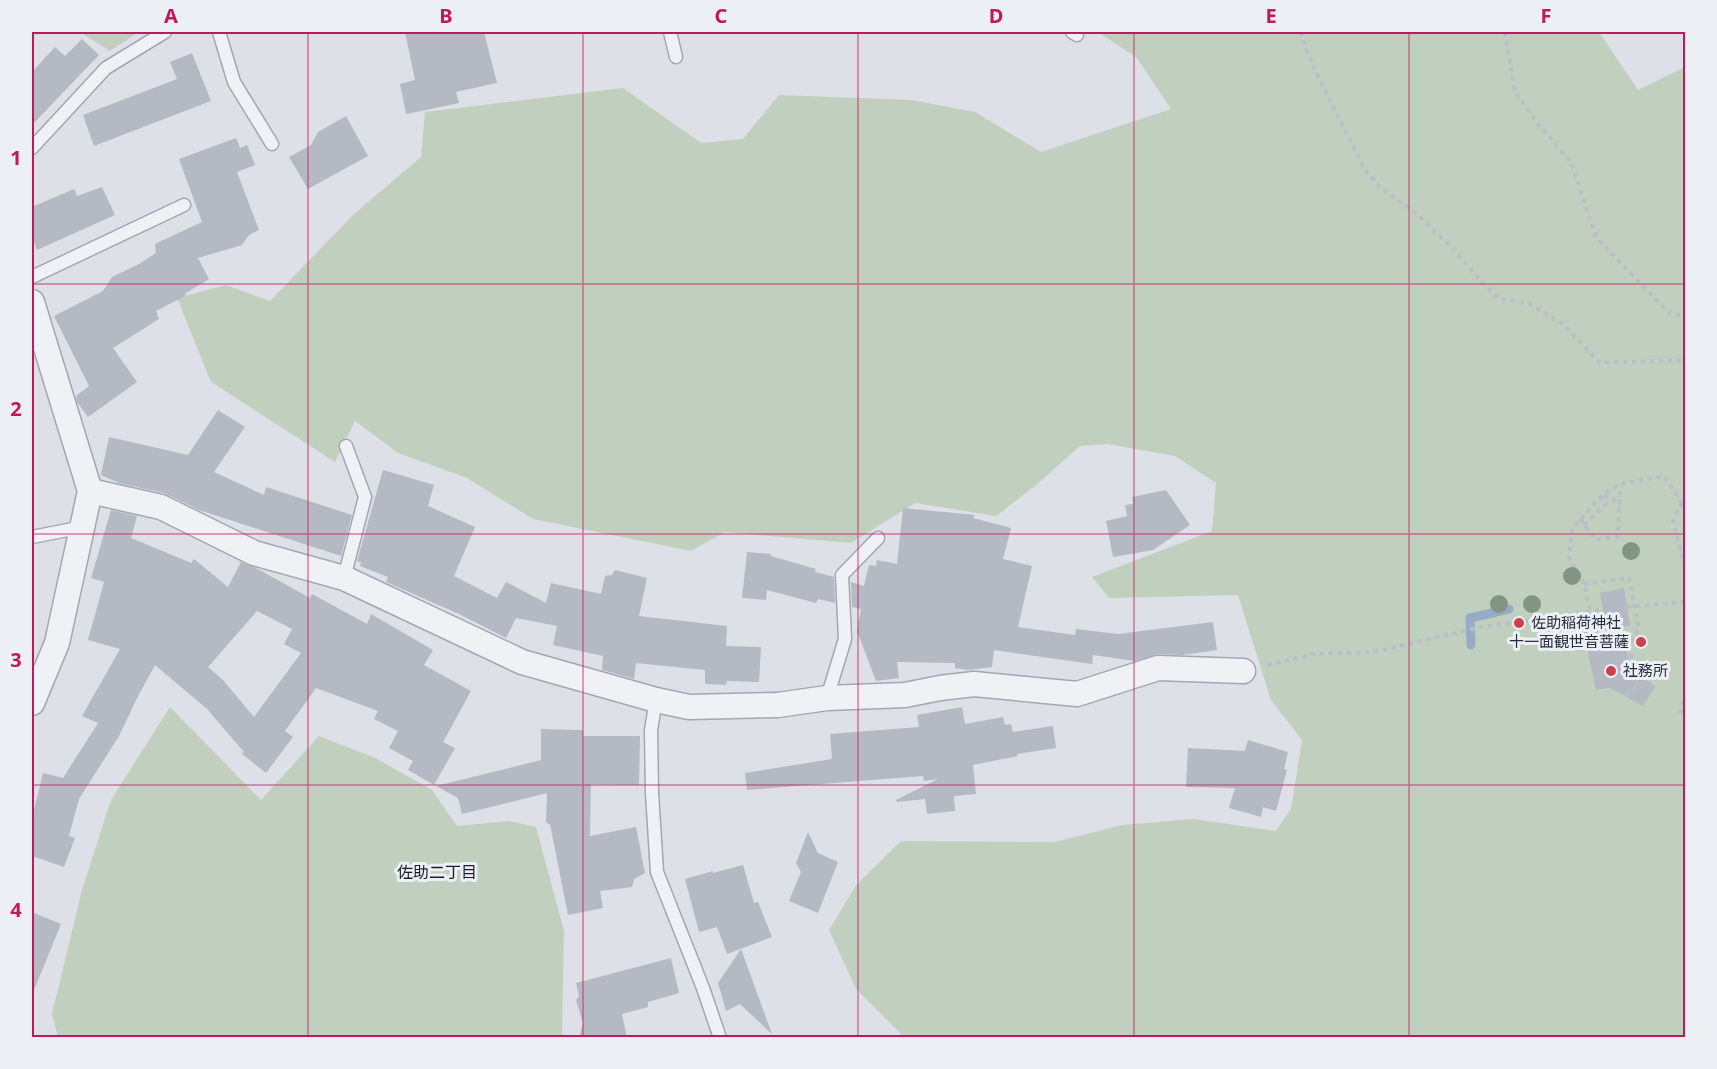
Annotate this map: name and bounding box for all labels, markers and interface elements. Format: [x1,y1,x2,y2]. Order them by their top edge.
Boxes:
text: A [164,2,178,29]
text: B [439,2,453,29]
text: C [715,2,728,29]
text: D [989,2,1003,29]
text: E [1265,2,1277,29]
text: F [1541,2,1551,29]
text: 1 [10,144,22,171]
text: 2 [10,395,22,422]
place label: 佐助稲荷神社 [1531,612,1621,632]
marker: 佐助稲荷神社 [1512,616,1526,630]
place label: 十一面観世音菩薩 [1509,631,1629,651]
marker: 十一面観世音菩薩 [1634,635,1648,649]
text: 3 [10,646,22,673]
place label: 社務所 [1623,660,1668,680]
marker: 社務所 [1604,664,1618,678]
district label: 佐助二丁目 [397,861,477,883]
text: 4 [10,896,22,923]

